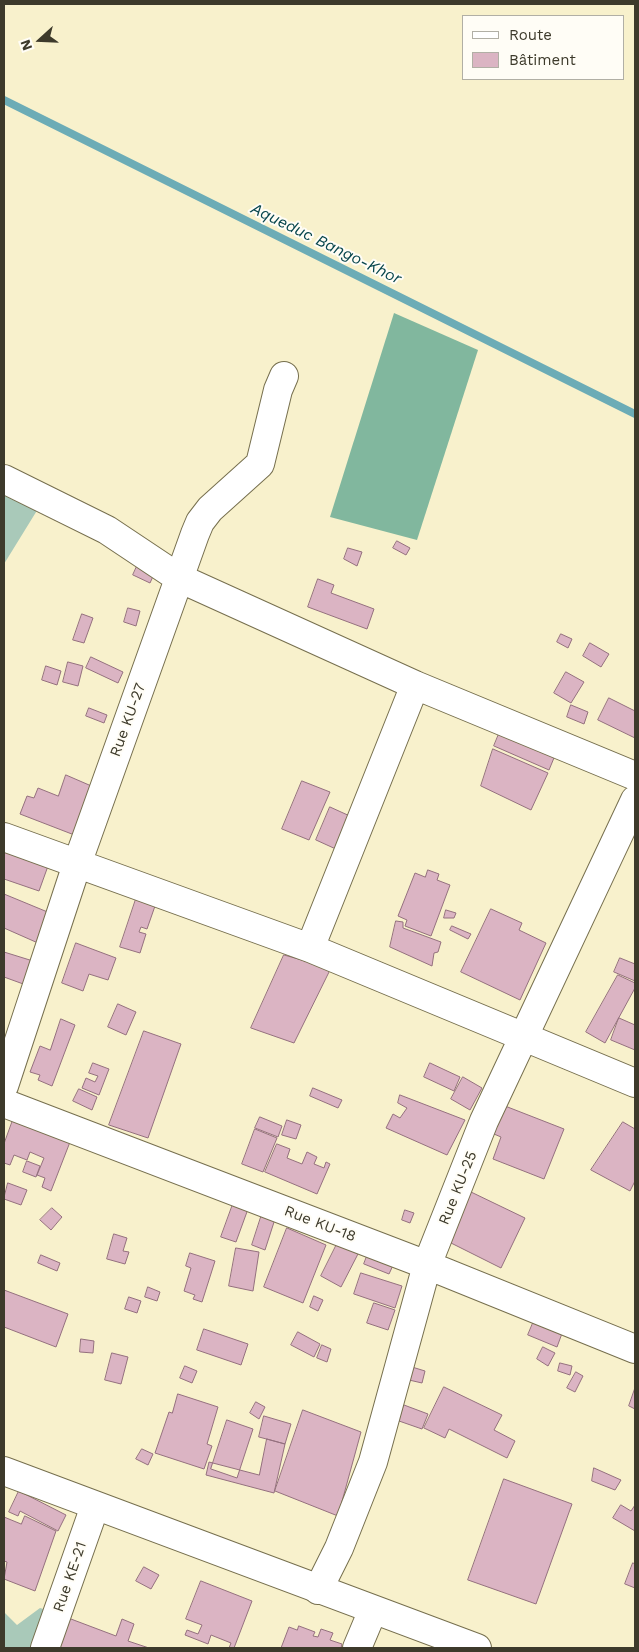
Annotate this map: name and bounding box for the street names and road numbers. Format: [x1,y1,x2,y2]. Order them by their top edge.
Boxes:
street label: Rue KU-27 [106,681,150,759]
street label: Rue KU-25 [435,1149,481,1227]
street label: Rue KU-18 [282,1202,358,1246]
street label: Rue KE-21 [50,1539,90,1615]

